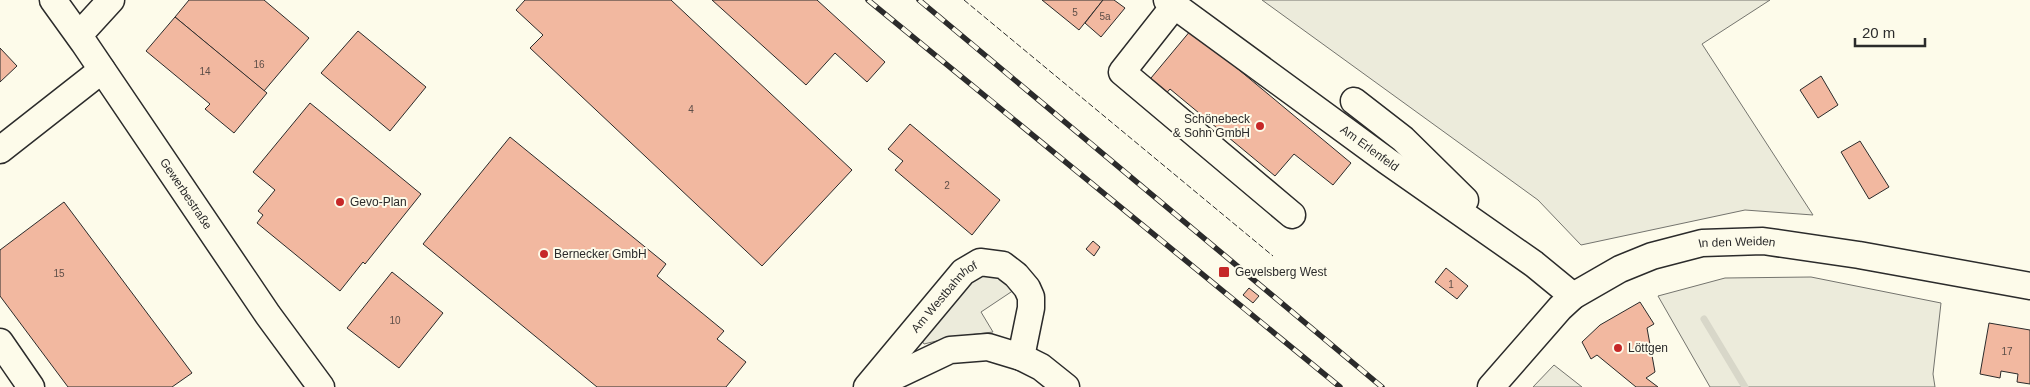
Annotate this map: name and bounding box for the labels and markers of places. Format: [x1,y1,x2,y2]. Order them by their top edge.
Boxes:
place label: Schönebeck & Sohn GmbH [1173,112,1251,140]
marker: Schönebeck & Sohn GmbH [1254,120,1266,132]
place label: Gevo-Plan [350,195,407,209]
marker: Gevo-Plan [334,196,346,208]
place label: Bernecker GmbH [554,247,647,261]
marker: Bernecker GmbH [538,248,550,260]
marker: Gevelsberg West [1217,265,1231,279]
place label: Gevelsberg West [1235,265,1327,279]
place label: Löttgen [1628,341,1668,355]
marker: Löttgen [1612,342,1624,354]

